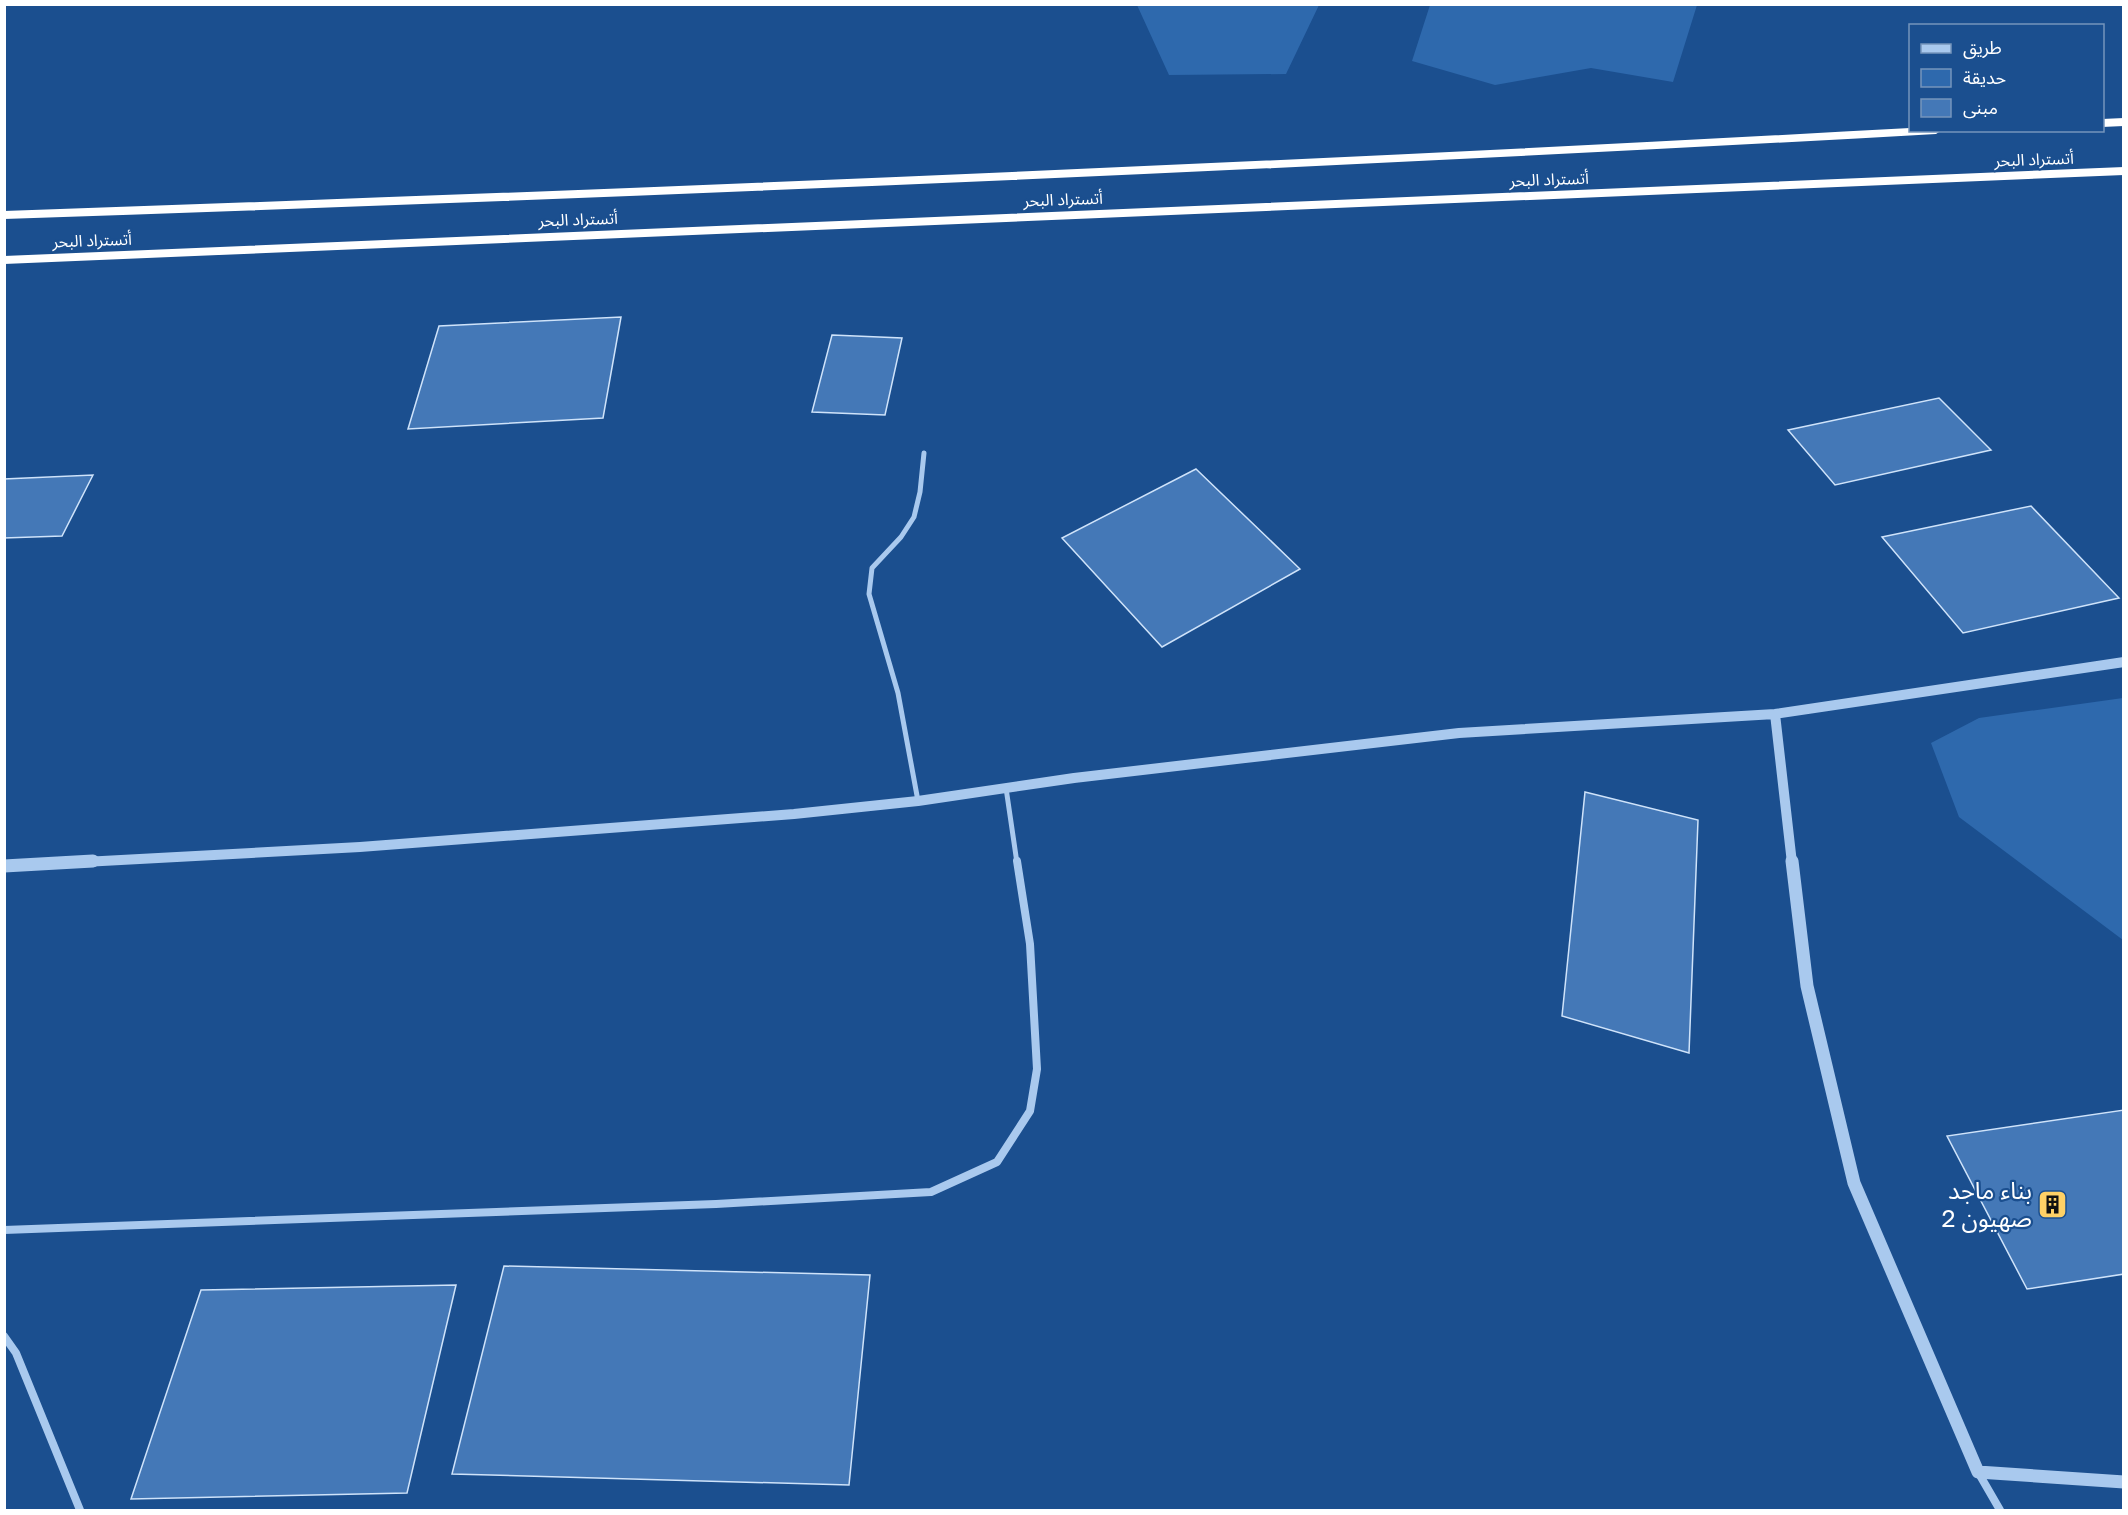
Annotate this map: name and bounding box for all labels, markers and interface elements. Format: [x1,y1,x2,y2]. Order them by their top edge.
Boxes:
legend [1909,24,2104,132]
text: طريق [1963,36,2002,59]
text: حديقة [1963,66,2006,88]
text: مبنى [1963,96,1998,119]
street label: أتستراد البحر [1993,148,2074,170]
street label: أتستراد البحر [1508,168,1589,190]
street label: أتستراد البحر [1022,188,1103,210]
street label: أتستراد البحر [537,208,618,230]
street label: أتستراد البحر [51,229,132,251]
place label: بناء ماجد صهيون 2 [1942,1175,2032,1233]
building icon: بناء ماجد صهيون 2 [2037,1189,2069,1221]

